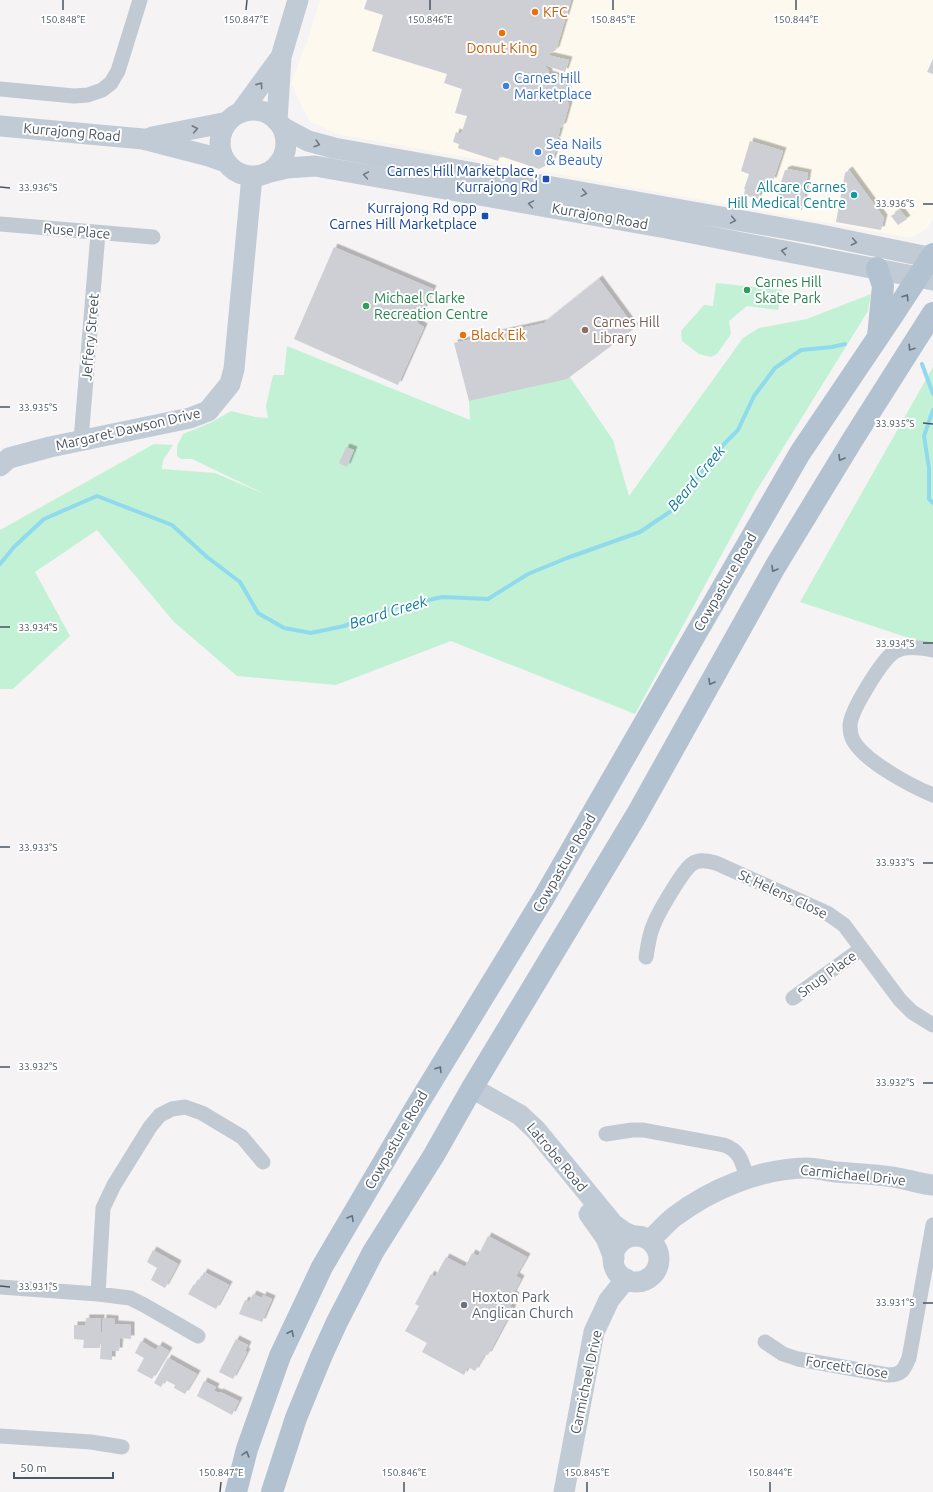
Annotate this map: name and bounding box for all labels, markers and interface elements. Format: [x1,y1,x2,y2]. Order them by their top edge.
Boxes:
place label: KFC [543,4,568,20]
marker: KFC [530,7,540,17]
text: 150.848°E [40,14,86,25]
text: 150.847°E [223,14,269,25]
text: 150.846°E [407,14,453,25]
text: 150.845°E [590,14,636,25]
text: 150.844°E [773,14,819,25]
marker: Donut King [497,28,507,38]
place label: Donut King [466,40,538,56]
place label: Carnes Hill Marketplace [514,70,592,102]
marker: Carnes Hill Marketplace [501,81,511,91]
one-way arrow [255,82,262,89]
street label: Kurrajong Road [23,120,121,144]
one-way arrow [192,126,198,134]
place label: Sea Nails & Beauty [546,136,603,168]
one-way arrow [313,139,320,148]
marker: Sea Nails & Beauty [533,147,543,157]
place label: Carnes Hill Marketplace, Kurrajong Rd [387,163,538,195]
one-way arrow [363,171,369,180]
marker: Carnes Hill Marketplace, Kurrajong Rd [541,174,551,184]
place label: Allcare Carnes Hill Medical Centre [727,179,846,211]
text: 33.936°S [18,182,58,193]
one-way arrow [581,188,587,197]
marker: Allcare Carnes Hill Medical Centre [849,190,859,200]
text: 33.936°S [875,198,915,209]
place label: Kurrajong Rd opp Carnes Hill Marketplace [329,200,477,232]
one-way arrow [528,200,534,209]
street label: Kurrajong Road [551,200,649,232]
marker: Kurrajong Rd opp Carnes Hill Marketplace [480,211,490,221]
one-way arrow [730,215,736,223]
street label: Ruse Place [43,220,111,242]
one-way arrow [851,238,857,246]
one-way arrow [781,247,788,255]
place label: Carnes Hill Skate Park [755,274,822,306]
marker: Carnes Hill Skate Park [742,285,752,295]
place label: Michael Clarke Recreation Centre [374,290,488,322]
street label: Jeffery Street [78,292,102,381]
one-way arrow [901,294,908,301]
marker: Michael Clarke Recreation Centre [361,301,371,311]
place label: Carnes Hill Library [593,314,660,346]
marker: Carnes Hill Library [580,325,590,335]
place label: Black Eik [471,327,526,343]
marker: Black Eik [458,330,468,340]
one-way arrow [908,344,916,351]
text: 33.935°S [18,402,58,413]
street label: Margaret Dawson Drive [54,405,202,453]
text: 33.935°S [875,418,915,429]
water label: Beard Creek [664,442,729,514]
one-way arrow [839,454,846,461]
street label: Cowpasture Road [690,530,760,634]
one-way arrow [772,565,779,572]
water label: Beard Creek [347,592,429,632]
text: 33.934°S [18,622,58,633]
text: 33.934°S [875,638,915,649]
one-way arrow [708,678,715,686]
street label: Cowpasture Road [529,811,599,915]
text: 33.933°S [18,842,58,853]
text: 33.933°S [875,857,915,868]
street label: St Helens Close [736,866,830,922]
street label: Snug Place [795,948,859,1000]
text: 33.932°S [18,1061,58,1072]
one-way arrow [434,1066,441,1073]
text: 33.932°S [875,1077,915,1088]
street label: Cowpasture Road [361,1088,431,1192]
street label: Latrobe Road [524,1119,590,1195]
street label: Carmichael Drive [799,1162,907,1188]
one-way arrow [347,1214,354,1222]
text: 33.931°S [18,1281,58,1292]
place label: Hoxton Park Anglican Church [472,1289,573,1321]
text: 33.931°S [875,1297,915,1308]
marker: Hoxton Park Anglican Church [459,1300,469,1310]
one-way arrow [286,1329,294,1337]
street label: Carmichael Drive [567,1329,605,1435]
street label: Forcett Close [805,1353,889,1381]
one-way arrow [241,1451,250,1458]
scale bar [14,1454,113,1480]
text: 50 m [20,1461,47,1474]
text: 150.847°E [198,1467,244,1478]
text: 150.846°E [381,1467,427,1478]
text: 150.845°E [564,1467,610,1478]
text: 150.844°E [747,1467,793,1478]

